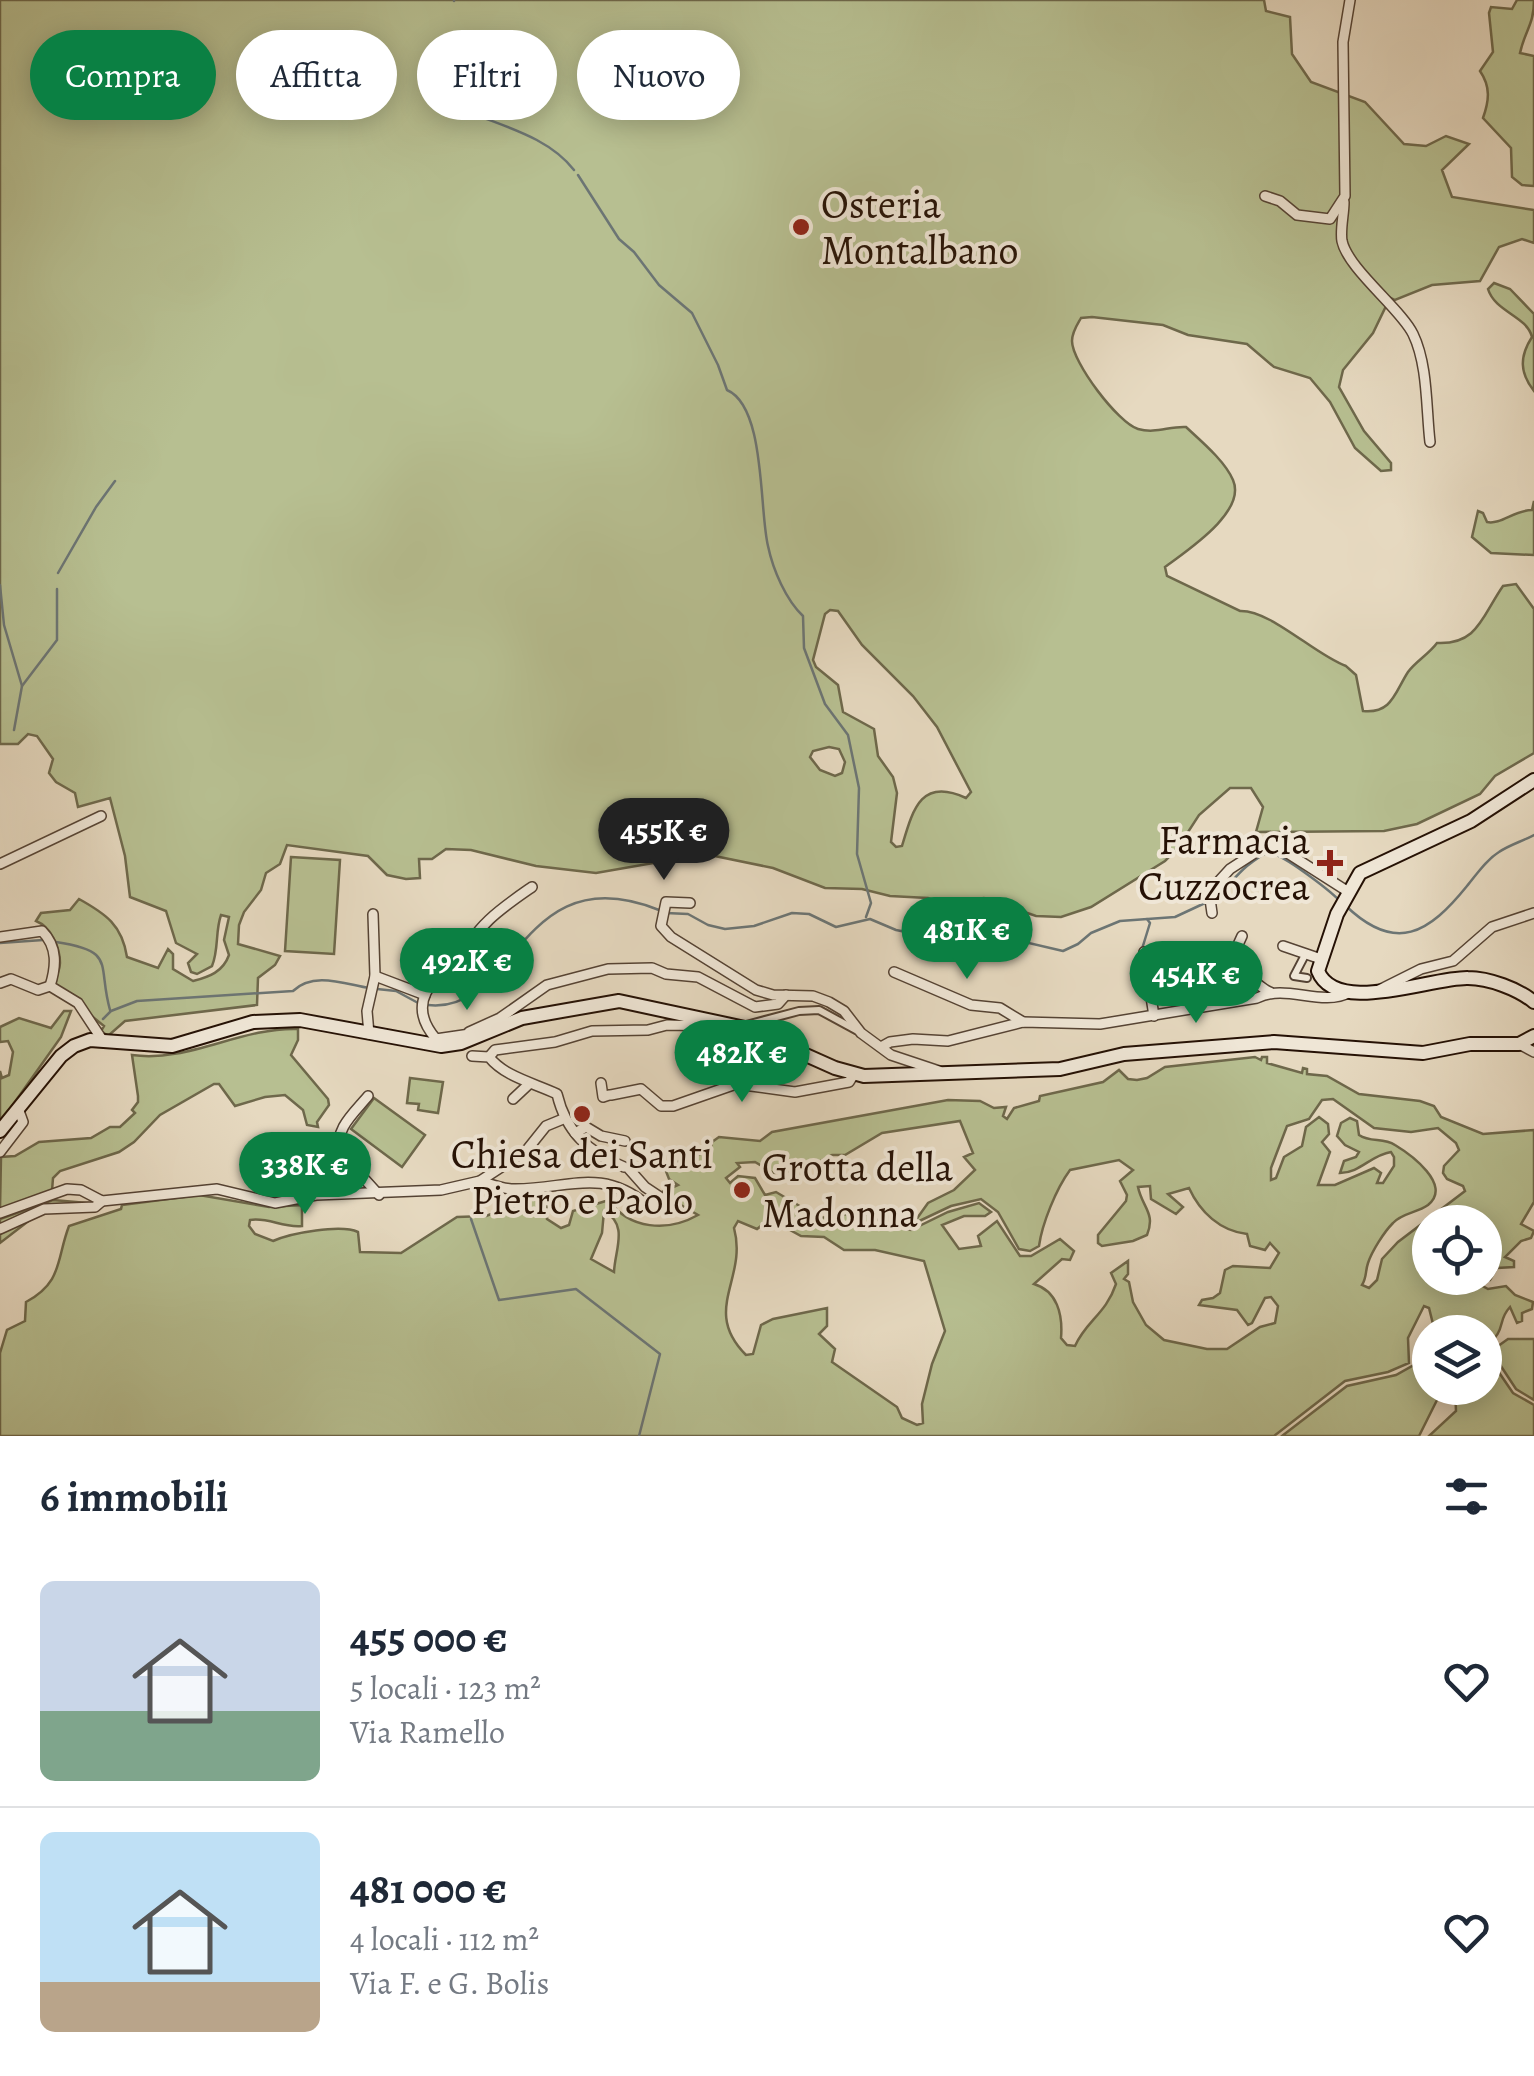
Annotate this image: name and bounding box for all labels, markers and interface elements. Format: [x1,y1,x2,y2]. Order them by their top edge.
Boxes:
chip: Compra [30,30,216,120]
chip: Affitta [236,30,397,120]
chip: Filtri [417,30,557,120]
chip: Nuovo [577,30,740,120]
place label: Osteria Montalbano [821,177,1018,278]
marker: Osteria Montalbano [790,216,812,238]
pin: 455K € [583,798,745,883]
text: 455K € [620,808,708,852]
place label: Farmacia Cuzzocrea [1138,813,1310,914]
marker: Farmacia Cuzzocrea [1319,852,1341,874]
pin: 481K € [886,897,1048,982]
text: 481K € [924,907,1010,951]
pin: 492K € [386,928,548,1013]
text: 492K € [422,938,512,982]
pin: 454K € [1115,941,1277,1026]
text: 454K € [1152,951,1240,995]
pin: 482K € [661,1020,823,1105]
text: 482K € [697,1030,787,1074]
marker: Chiesa dei Santi Pietro e Paolo [571,1103,593,1125]
place label: Chiesa dei Santi Pietro e Paolo [451,1127,713,1228]
pin: 338K € [224,1132,386,1217]
place label: Grotta della Madonna [762,1140,954,1241]
text: 338K € [261,1142,349,1186]
marker: Grotta della Madonna [731,1179,753,1201]
map controls [1412,1205,1502,1405]
button: locate [1412,1205,1502,1295]
button: layers [1412,1315,1502,1405]
text: 6 immobili [40,1468,228,1525]
icon: filters [1439,1469,1494,1524]
text: 455 000 € [350,1609,508,1666]
icon: home [120,1621,240,1741]
icon: heart [1439,1654,1494,1709]
text: 5 locali · 123 m² [350,1666,541,1710]
text: Via Ramello [350,1710,505,1754]
text: 481 000 € [350,1860,507,1917]
icon: home [120,1872,240,1992]
icon: heart [1439,1905,1494,1960]
text: 4 locali · 112 m² [350,1917,539,1961]
text: Via F. e G. Bolis [350,1961,549,2005]

